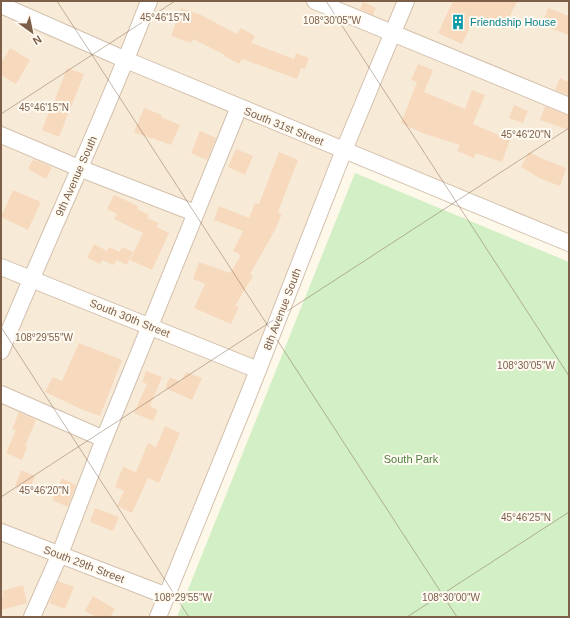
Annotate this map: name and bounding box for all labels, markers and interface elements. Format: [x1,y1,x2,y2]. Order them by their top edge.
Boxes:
north arrow [12,12,52,52]
text: 45°46'15"N [140,12,190,23]
building icon: Friendship House [449,13,467,31]
text: 108°30'05"W [303,15,361,26]
place label: Friendship House [470,16,556,28]
text: N [31,33,44,48]
text: 45°46'15"N [19,102,69,113]
street label: South 31st Street [242,105,326,147]
text: 45°46'20"N [501,129,551,140]
street label: 9th Avenue South [53,134,99,218]
street label: 8th Avenue South [261,266,303,352]
street label: South 30th Street [88,296,172,340]
text: 108°29'55"W [15,332,73,343]
text: 108°30'05"W [497,360,555,371]
park label: South Park [384,453,439,465]
text: 45°46'20"N [19,485,69,496]
text: 45°46'25"N [501,512,551,523]
street label: South 29th Street [42,543,126,585]
text: 108°29'55"W [154,592,212,603]
text: 108°30'00"W [422,592,480,603]

